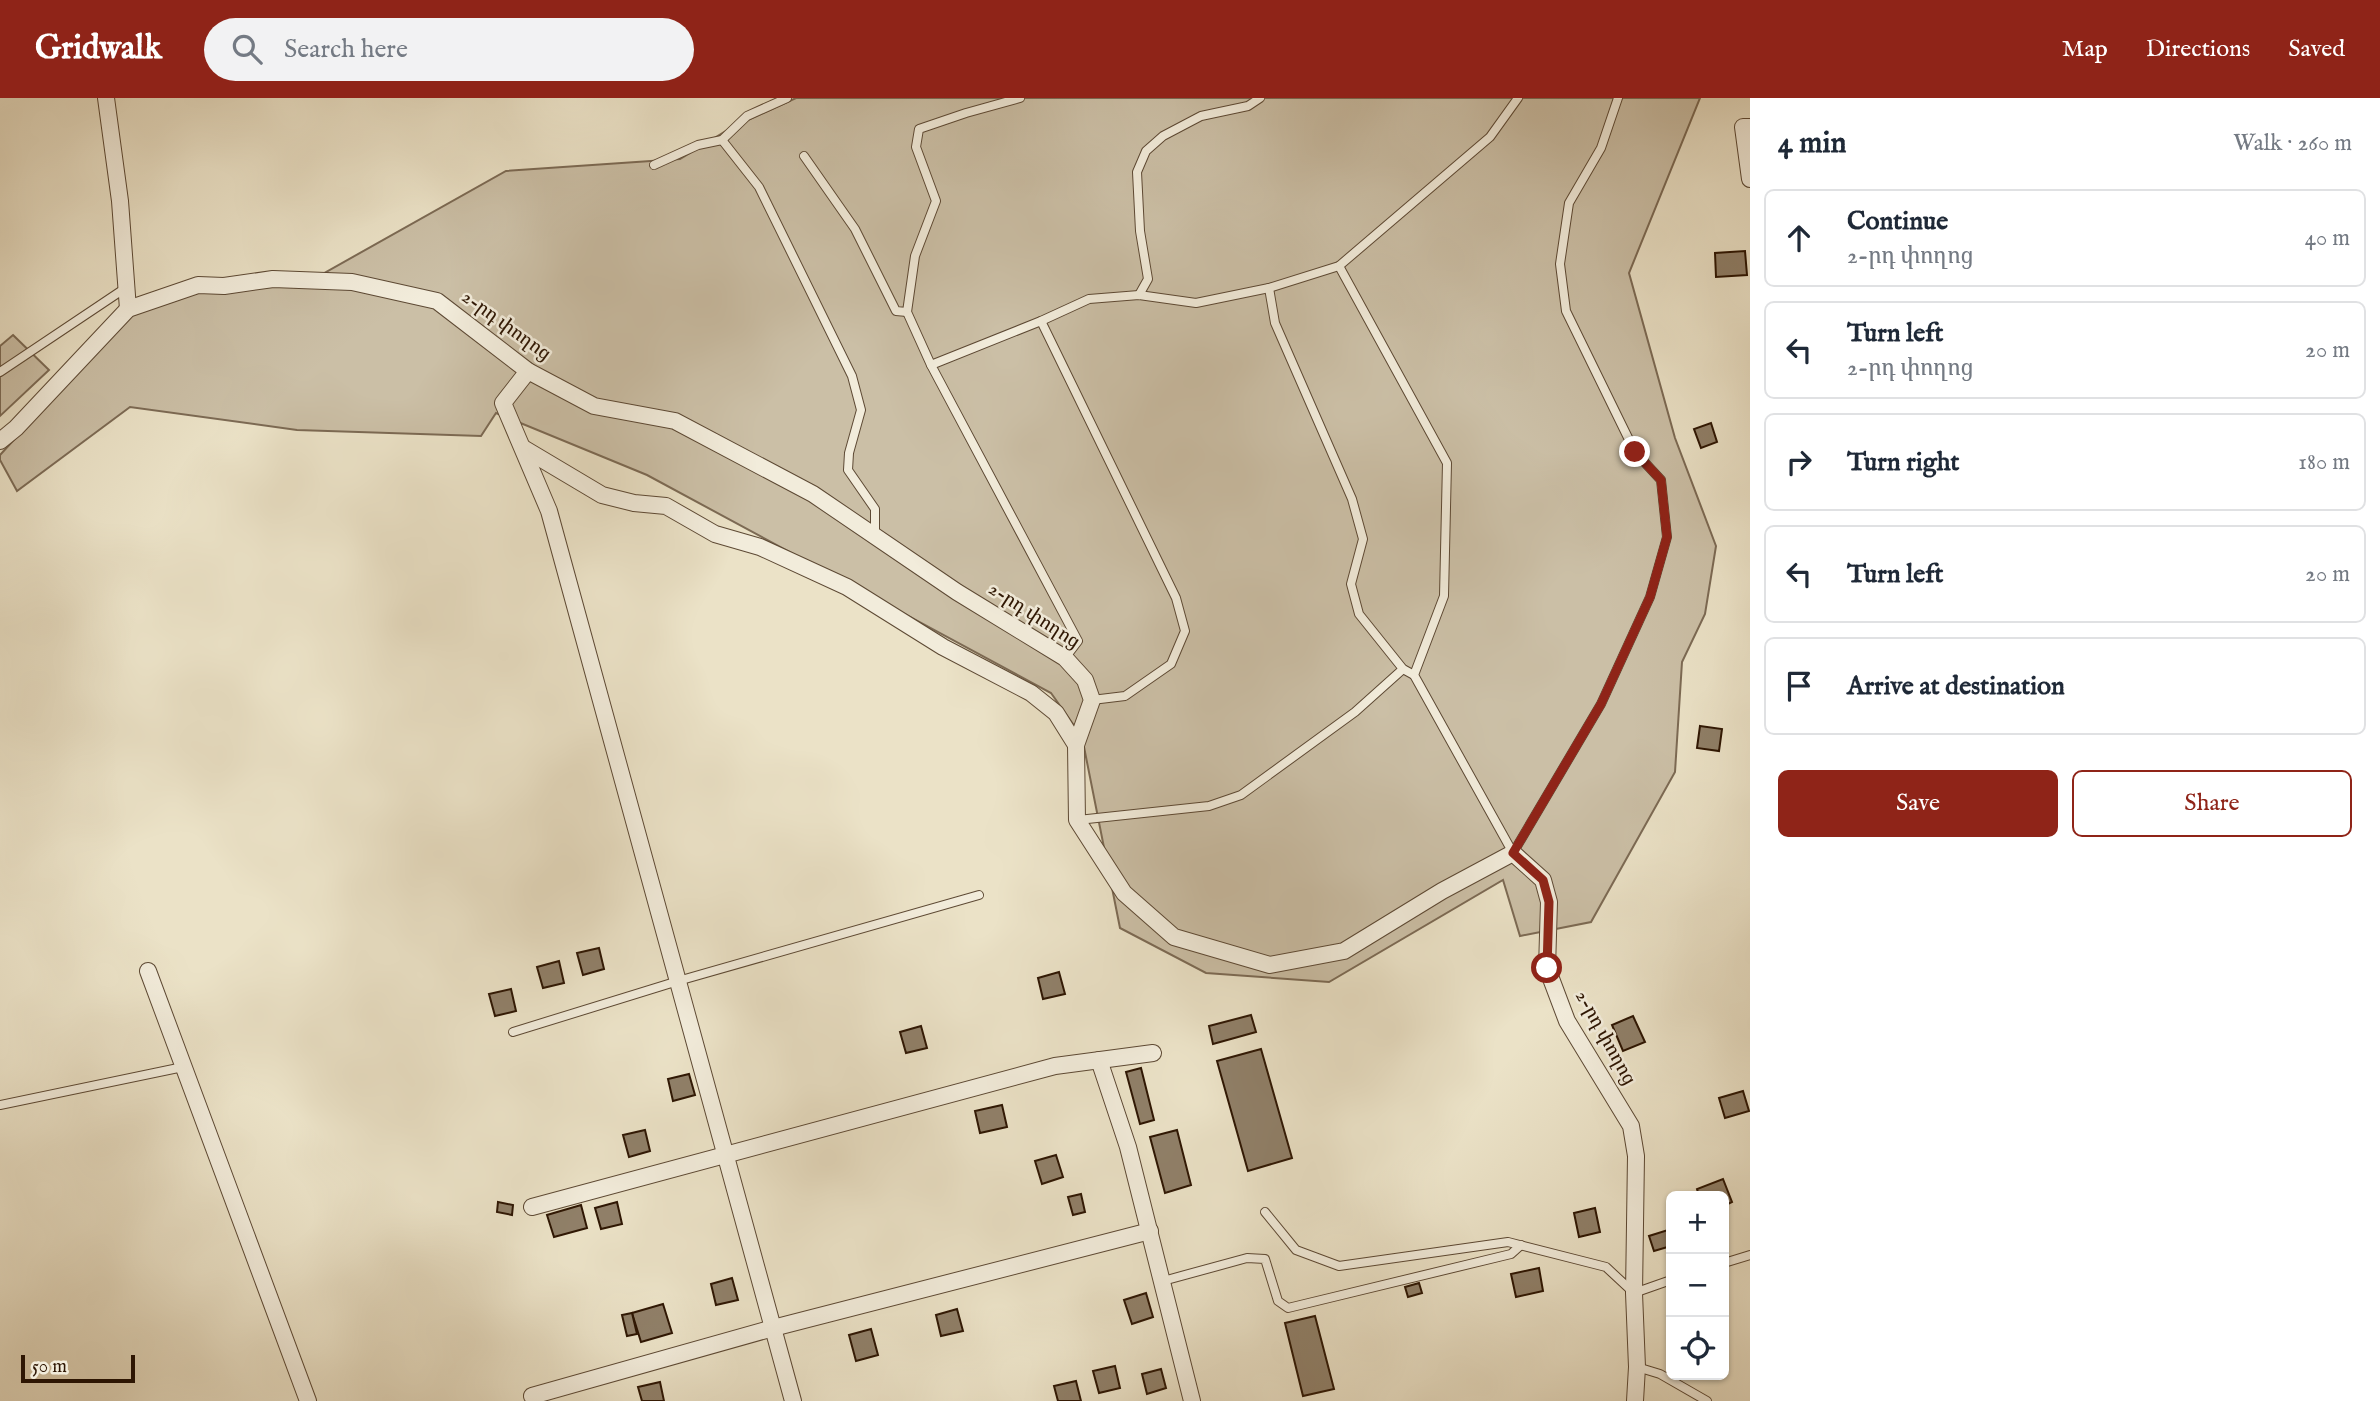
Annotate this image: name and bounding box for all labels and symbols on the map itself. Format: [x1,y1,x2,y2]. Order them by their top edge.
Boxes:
street label: 2-րդ փողոց [457,286,555,366]
route end [1619,436,1650,467]
street label: 2-րդ փողոց [984,577,1084,655]
route start [1531,952,1562,983]
street label: 2-րդ փողոց [1569,986,1641,1090]
scale bar [21,1352,135,1384]

